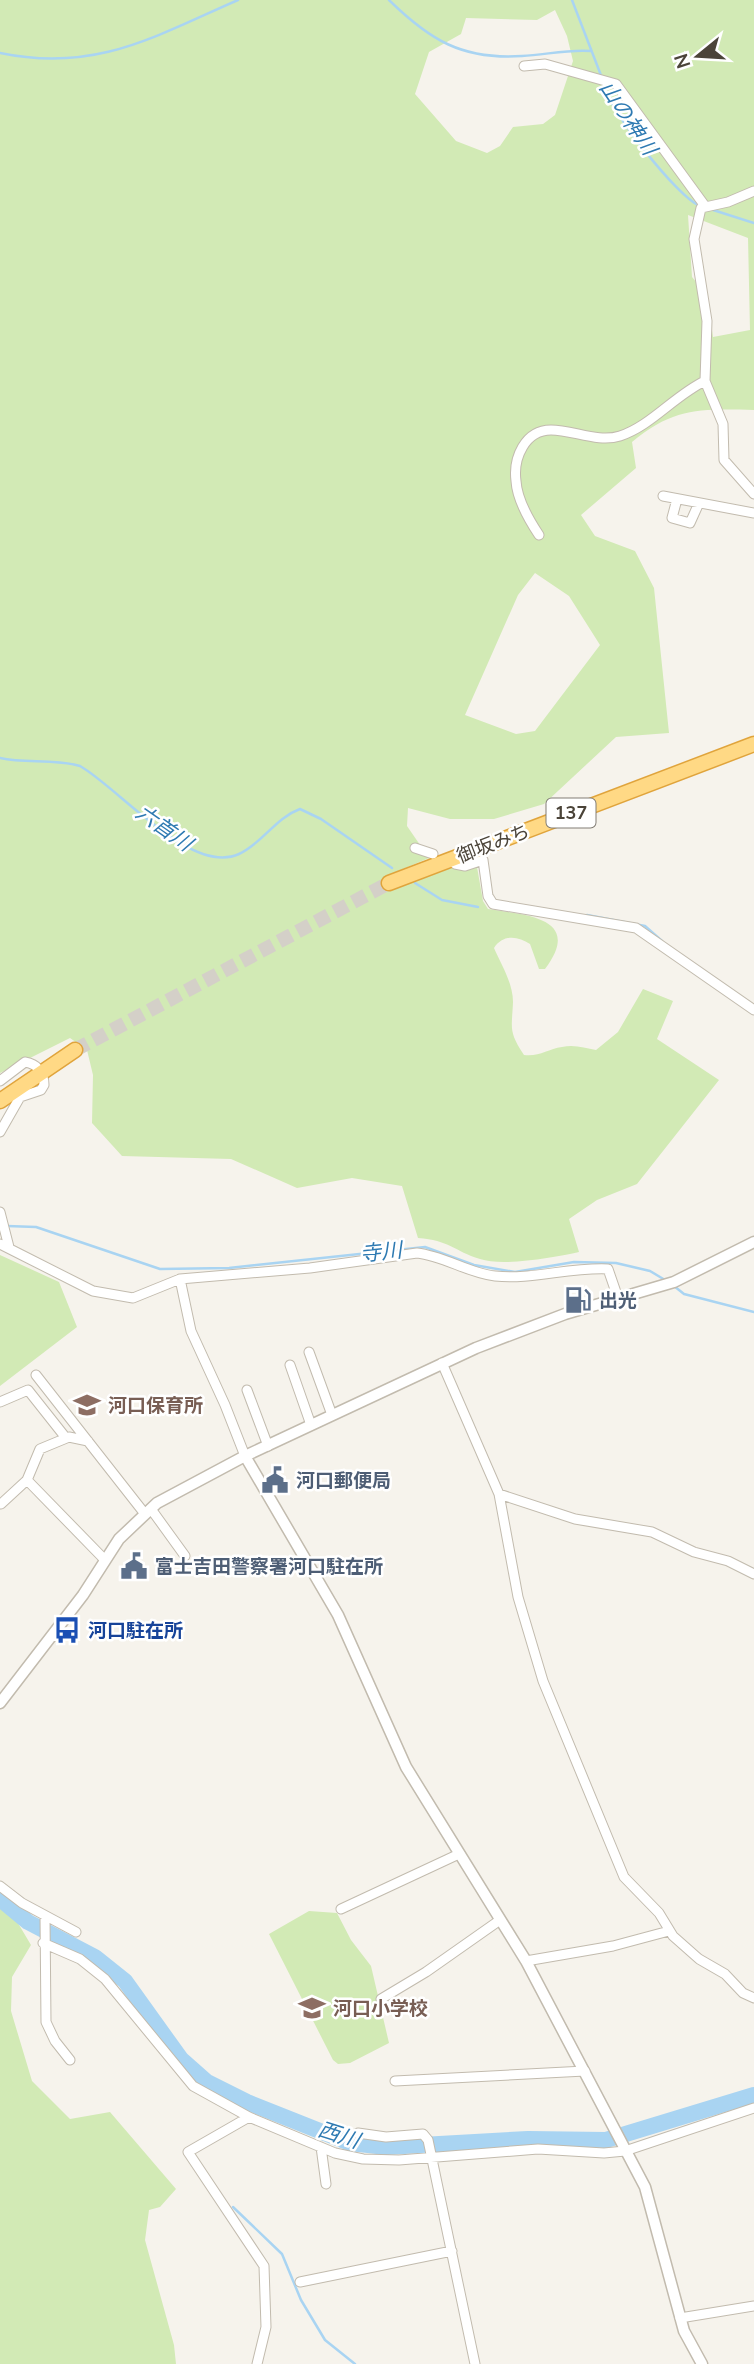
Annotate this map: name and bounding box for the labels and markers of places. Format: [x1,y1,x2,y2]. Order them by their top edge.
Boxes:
fuel station icon: 出光 [563,1285,593,1315]
place label: 出光 [599,1288,637,1314]
school or university icon: 河口保育所 [72,1390,102,1420]
place label: 河口保育所 [108,1393,203,1419]
public building icon: 河口郵便局 [260,1465,290,1495]
place label: 河口郵便局 [296,1468,391,1494]
public building icon: 富士吉田警察署河口駐在所 [119,1551,149,1581]
place label: 富士吉田警察署河口駐在所 [155,1554,383,1580]
bus stop icon: 河口駐在所 [52,1615,82,1645]
place label: 河口駐在所 [88,1618,183,1644]
school or university icon: 河口小学校 [297,1993,327,2023]
place label: 河口小学校 [333,1996,428,2022]

